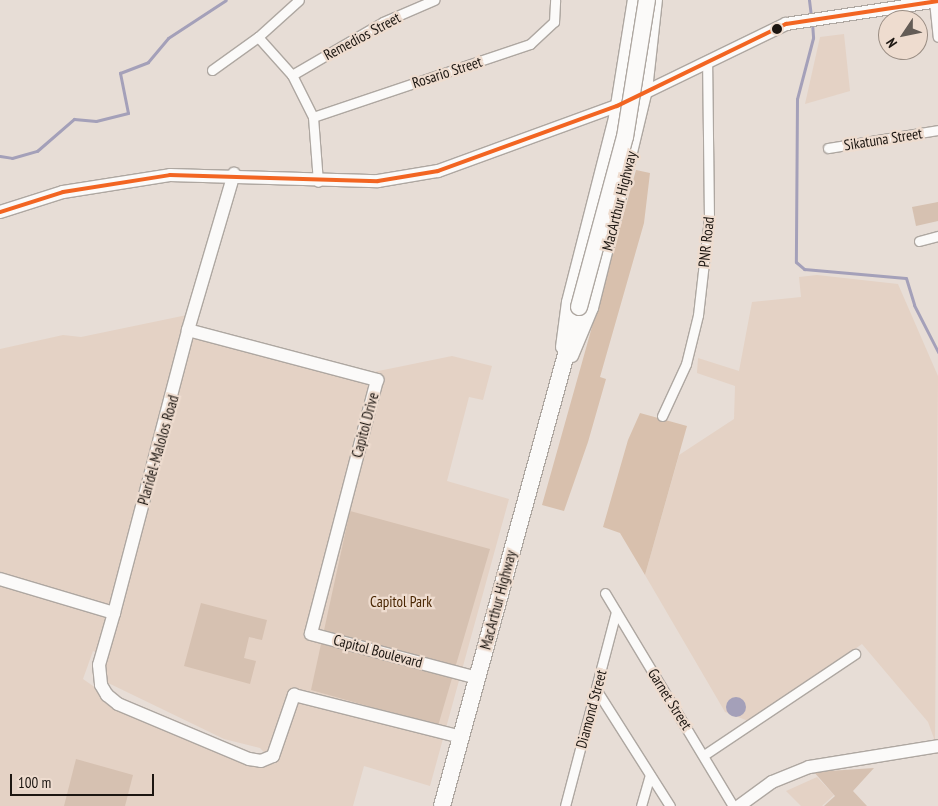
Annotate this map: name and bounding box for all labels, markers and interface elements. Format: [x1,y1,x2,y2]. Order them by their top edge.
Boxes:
street label: Remedios Street [321,8,403,64]
north arrow [878,10,928,60]
unlabelled marker [772,24,782,34]
text: N [882,35,901,51]
street label: Rosario Street [410,52,484,92]
street label: Sikatuna Street [843,124,923,154]
street label: MacArthur Highway [598,149,640,253]
street label: PNR Road [694,216,718,268]
street label: Capitol Drive [348,390,382,460]
street label: Plaridel-Malolos Road [134,393,182,507]
street label: MacArthur Highway [476,548,520,652]
park label: Capitol Park [370,593,432,611]
street label: Capitol Boulevard [331,630,425,672]
street label: Garnet Street [644,665,696,733]
street label: Diamond Street [572,668,610,750]
scale bar [12,764,156,796]
text: 100 m [18,773,51,792]

